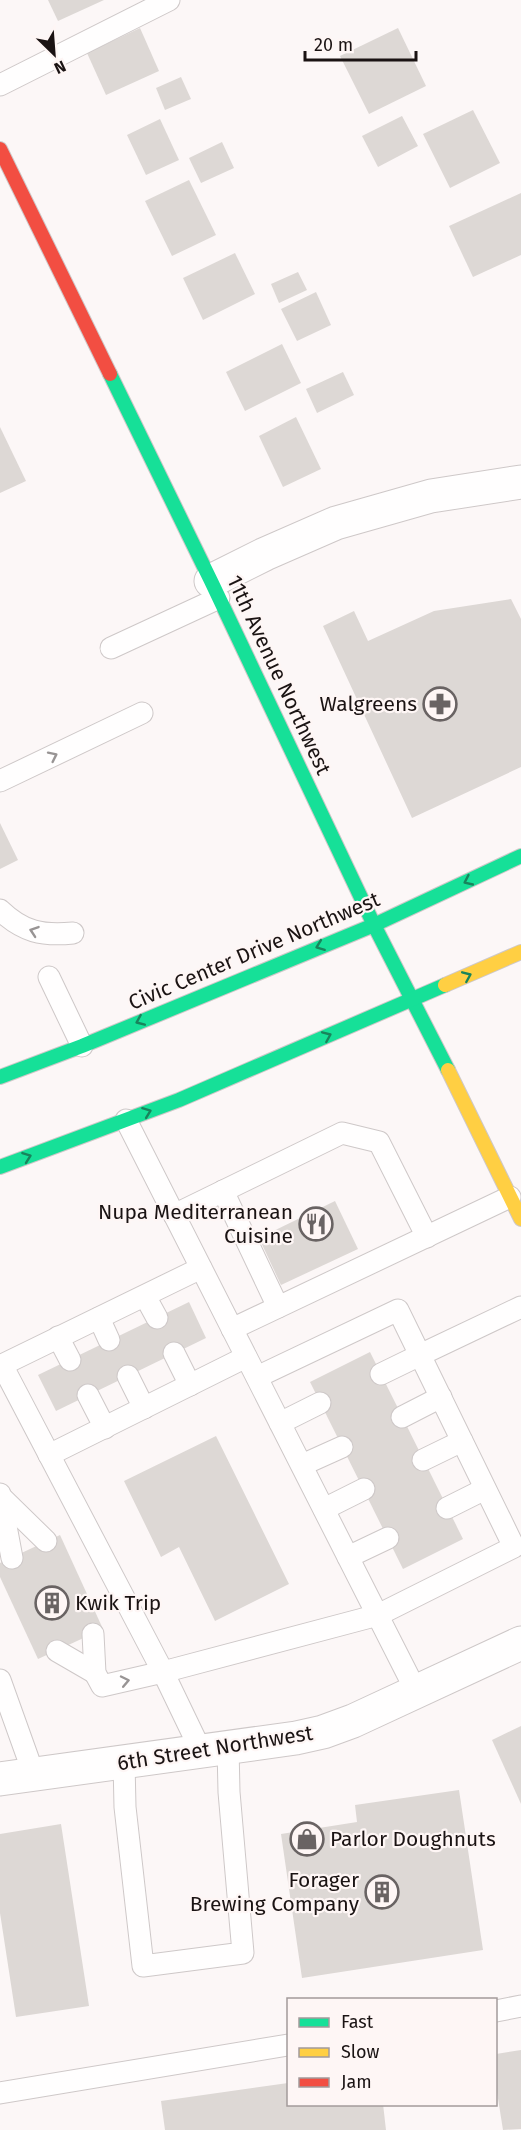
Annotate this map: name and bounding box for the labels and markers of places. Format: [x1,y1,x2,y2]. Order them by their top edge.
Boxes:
pharmacy icon: Walgreens [422,686,458,722]
place label: Walgreens [320,691,417,717]
place label: Nupa Mediterranean Cuisine [98,1199,293,1249]
restaurant icon: Nupa Mediterranean Cuisine [298,1206,334,1242]
building icon: Kwik Trip [34,1585,70,1621]
place label: Kwik Trip [75,1590,161,1616]
shop icon: Parlor Doughnuts [289,1821,325,1857]
place label: Parlor Doughnuts [330,1826,496,1852]
place label: Forager Brewing Company [190,1867,360,1917]
building icon: Forager Brewing Company [364,1874,400,1910]

